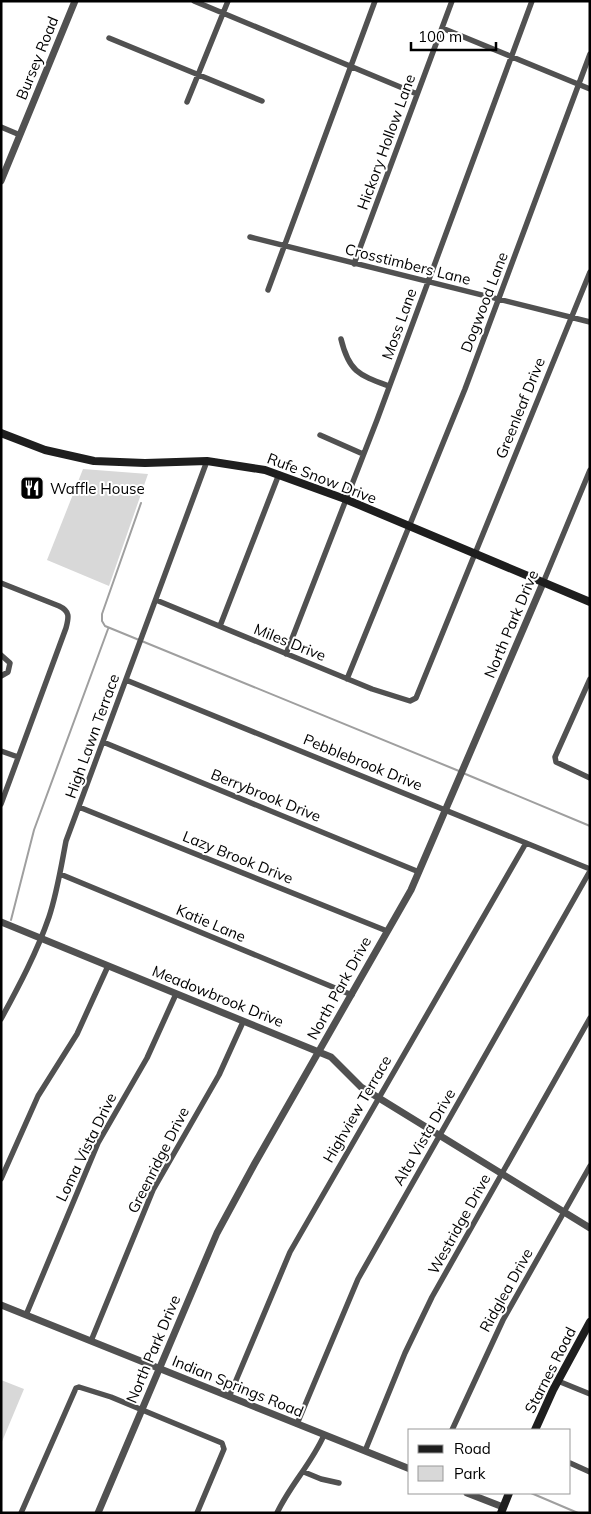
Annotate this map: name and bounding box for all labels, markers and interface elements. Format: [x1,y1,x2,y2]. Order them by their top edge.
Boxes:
street label: Bursey Road [12,13,62,103]
scale bar [411,20,496,52]
text: 100 m [418,27,462,46]
street label: Hickory Hollow Lane [353,72,419,212]
street label: Crosstimbers Lane [343,239,473,289]
street label: Dogwood Lane [456,249,512,355]
street label: Moss Lane [377,286,421,362]
street label: Greenleaf Drive [491,355,549,461]
street label: Rufe Snow Drive [265,448,379,508]
restaurant icon: Waffle House [19,475,45,501]
place label: Waffle House [50,479,145,498]
street label: North Park Drive [480,567,542,681]
street label: Miles Drive [251,619,329,665]
street label: High Lawn Terrace [61,671,123,801]
street label: Pebblebrook Drive [301,729,425,795]
street label: Berrybrook Drive [208,764,324,826]
street label: Lazy Brook Drive [180,826,296,888]
street label: Katie Lane [173,900,249,946]
street label: North Park Drive [303,933,375,1043]
street label: Meadowbrook Drive [150,961,286,1031]
street label: Highview Terrace [319,1052,395,1166]
street label: Alta Vista Drive [389,1085,459,1189]
street label: Loma Vista Drive [51,1090,121,1204]
street label: Greenridge Drive [123,1104,193,1216]
street label: Westridge Drive [424,1170,494,1278]
street label: Ridglea Drive [475,1245,537,1335]
street label: North Park Drive [122,1292,184,1406]
street label: Starnes Road [520,1324,580,1416]
street label: Indian Springs Road [169,1351,307,1421]
legend [408,1429,571,1494]
text: Road [454,1439,491,1458]
text: Park [454,1464,486,1483]

